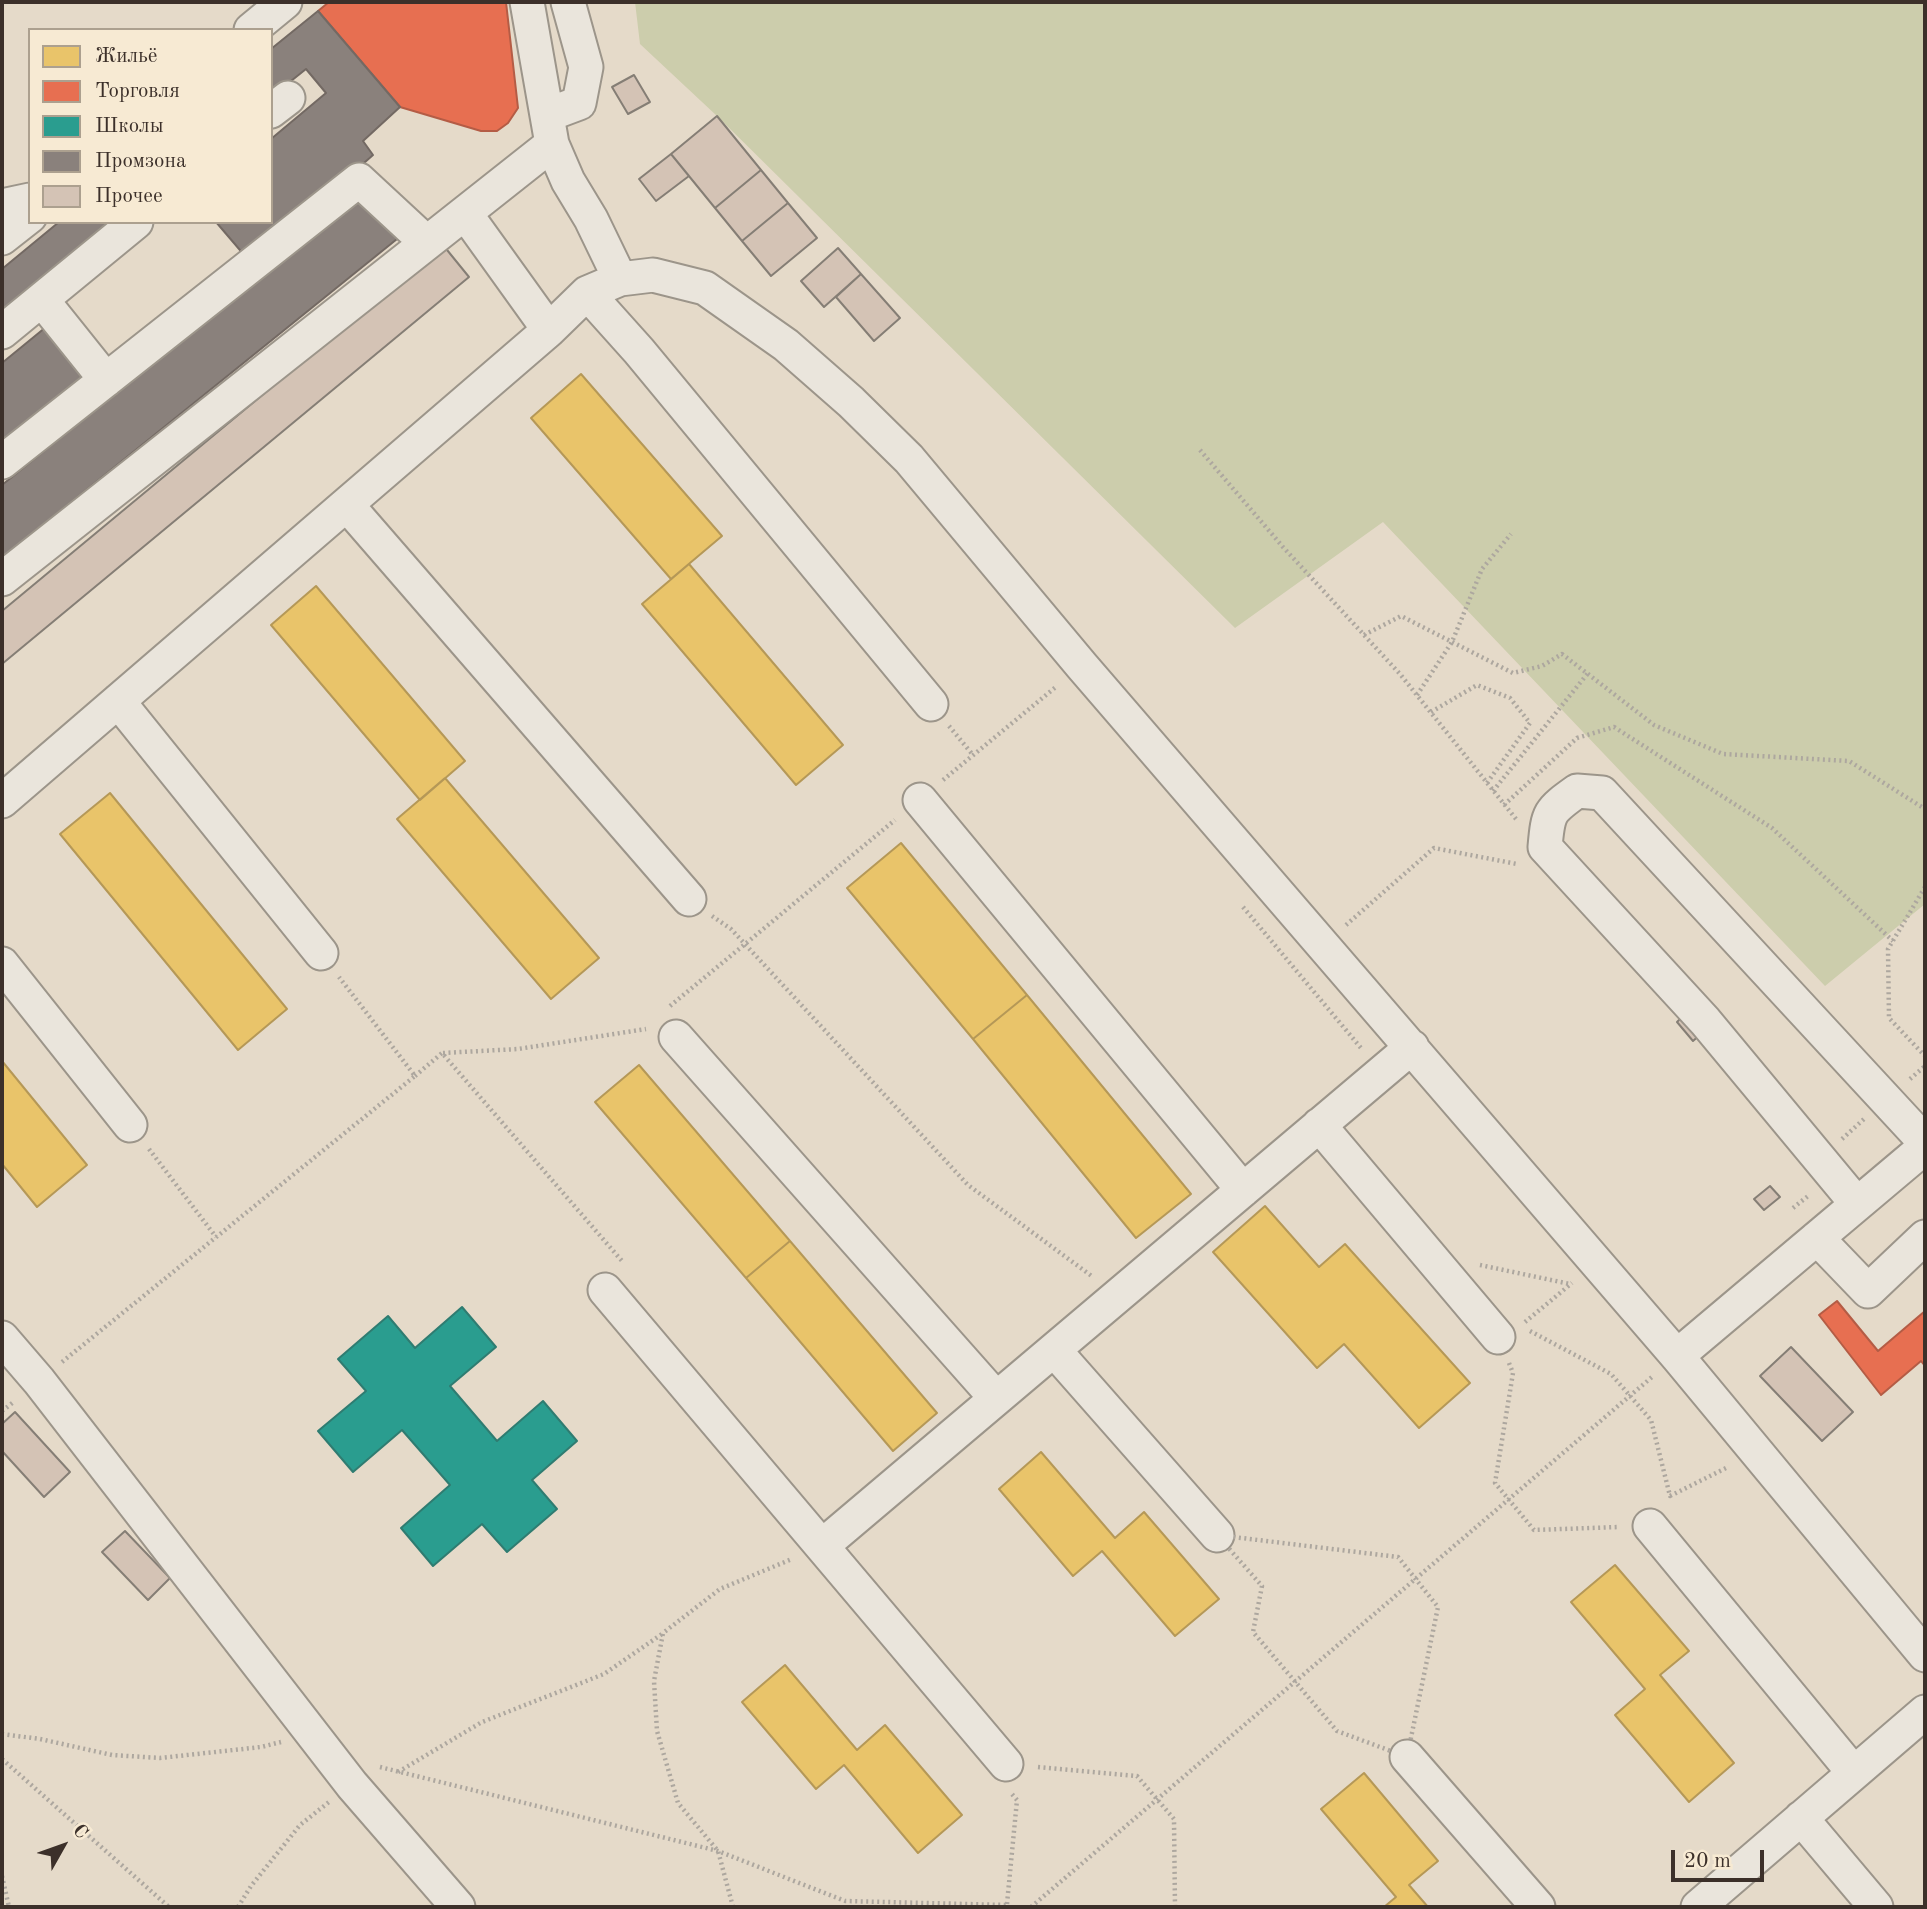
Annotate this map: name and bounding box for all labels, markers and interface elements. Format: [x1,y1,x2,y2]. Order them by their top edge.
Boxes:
legend [28,28,273,224]
text: Жильё [95,46,158,67]
text: Торговля [95,81,180,102]
text: Школы [95,116,164,137]
text: Промзона [95,151,186,172]
text: Прочее [95,186,163,207]
north arrow [28,1811,98,1881]
text: С [68,1821,91,1843]
scale bar [1675,1836,1768,1880]
text: 20 m [1684,1851,1731,1872]

